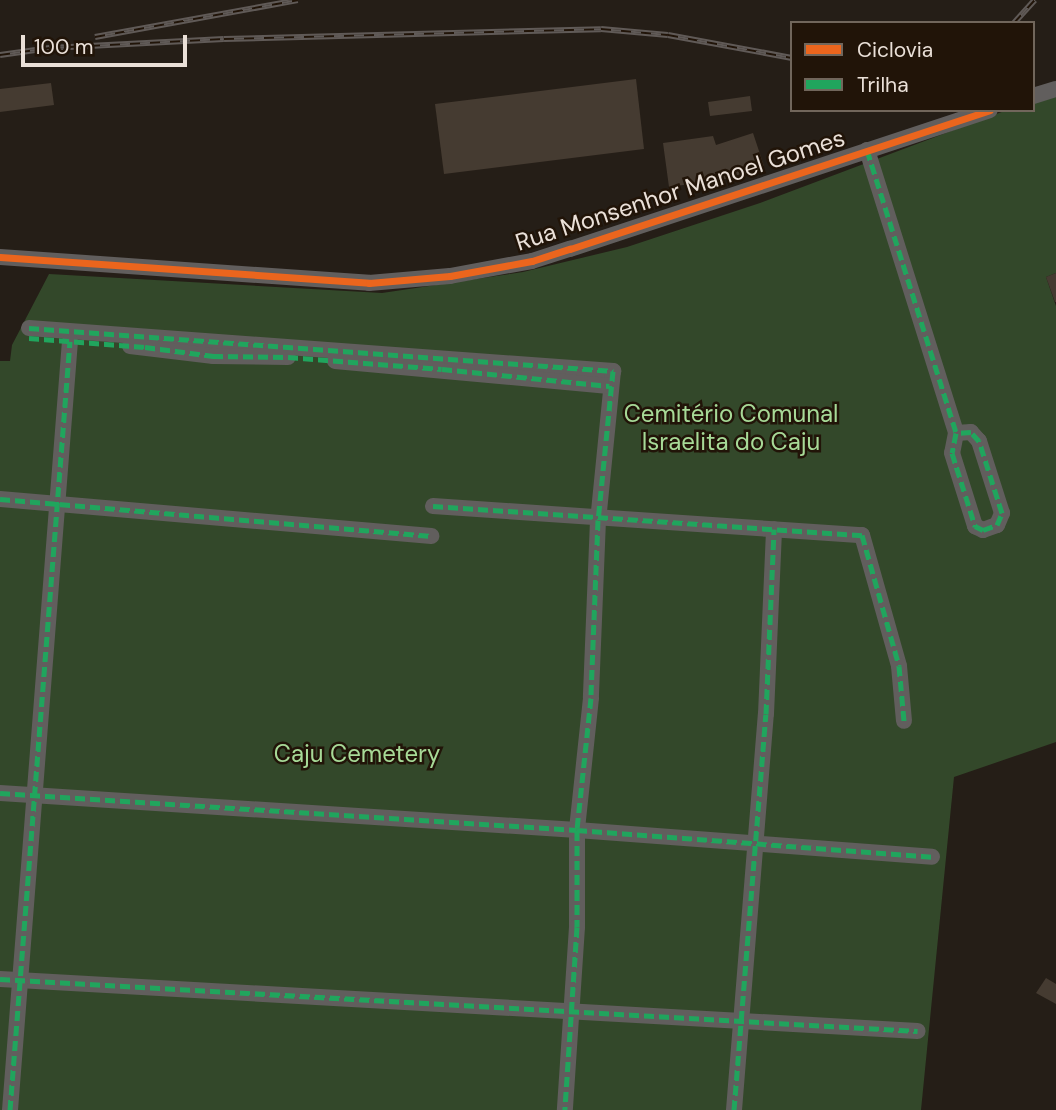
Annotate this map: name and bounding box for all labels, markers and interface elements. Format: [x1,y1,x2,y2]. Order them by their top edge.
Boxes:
scale bar [24,21,191,65]
legend [790,21,1035,112]
text: 100 m [34,33,94,61]
text: Ciclovia [857,36,933,64]
text: Trilha [857,71,909,99]
street label: Rua Monsenhor Manoel Gomes [512,123,848,257]
park label: Cemitério Comunal Israelita do Caju [624,400,838,456]
park label: Caju Cemetery [274,740,440,768]

